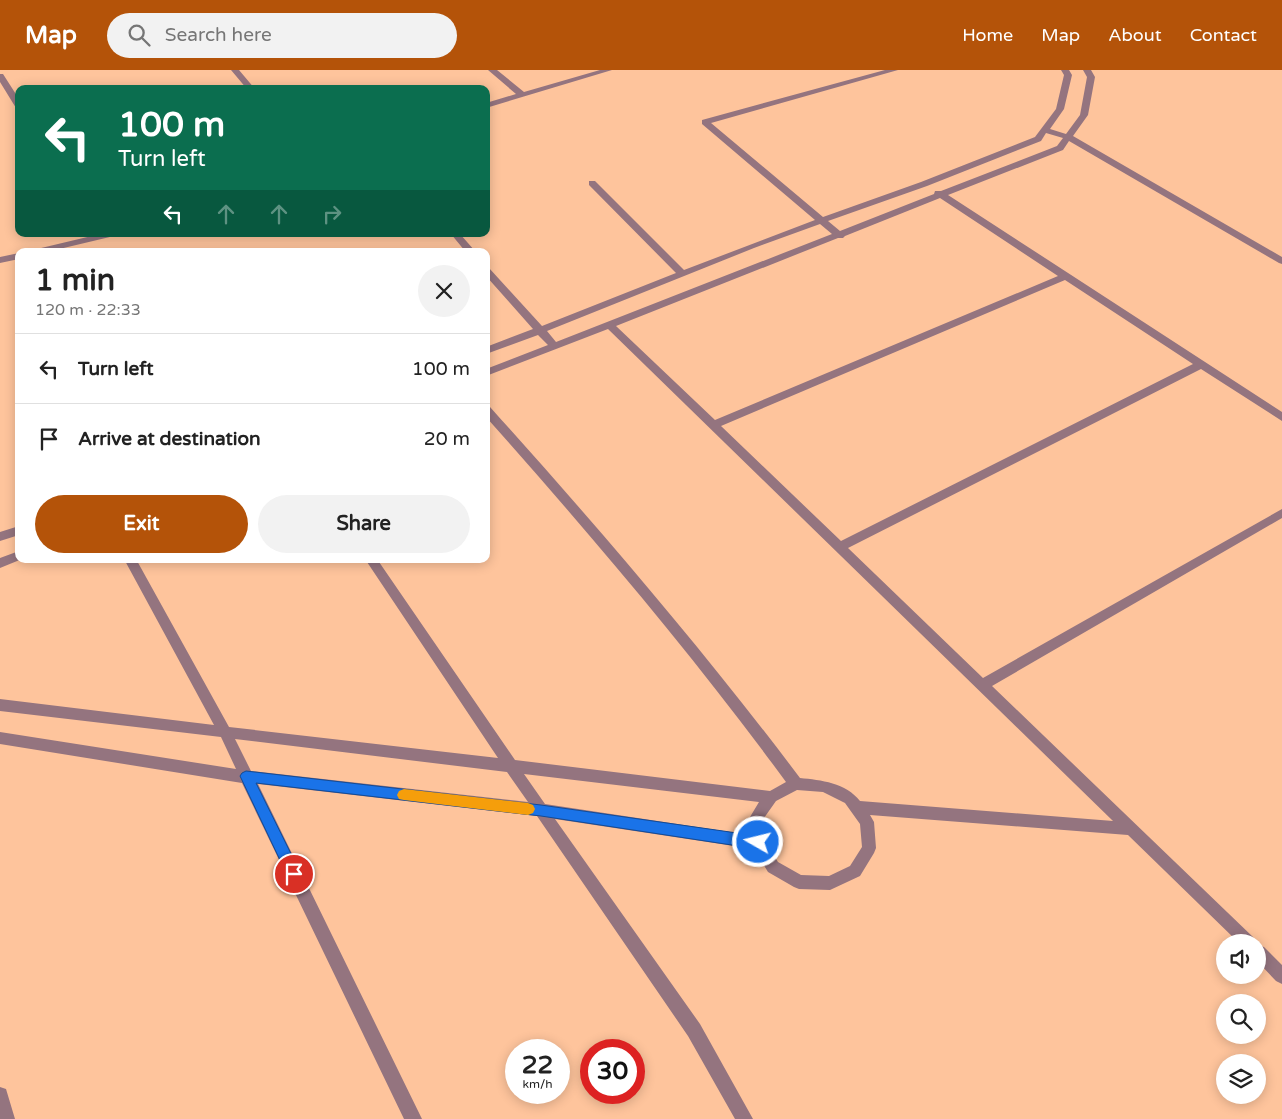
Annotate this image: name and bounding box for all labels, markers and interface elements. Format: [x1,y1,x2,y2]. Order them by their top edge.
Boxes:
search box [107,13,457,58]
text: Map [25,21,77,50]
icon: search [125,21,153,49]
text: Search here [165,24,272,46]
text: Home [962,24,1013,46]
text: Map [1041,24,1080,46]
text: About [1108,24,1162,46]
text: Contact [1190,24,1257,46]
text: 100 m [118,104,225,146]
icon: left [35,105,100,170]
text: Turn left [118,146,206,172]
icon: left [159,200,187,228]
icon: ahead [212,200,240,228]
icon: ahead [265,200,293,228]
icon: right [318,200,346,228]
text: 1 min [35,262,115,299]
button: close [418,265,470,317]
text: 120 m · 22:33 [35,300,141,320]
icon: left [35,355,63,383]
text: Turn left [78,358,154,380]
text: 100 m [412,358,470,380]
icon: arrive [35,425,63,453]
text: Arrive at destination [78,428,261,450]
text: 20 m [424,428,470,450]
button: Exit [35,495,248,553]
button: Share [258,495,470,553]
position arrow [731,815,783,867]
pin [273,853,315,895]
icon: arrive [280,860,308,888]
map controls [1216,934,1266,1104]
button: sound [1216,934,1266,984]
button: search [1216,994,1266,1044]
speed limit sign: 30 [580,1039,645,1104]
text: 22 [522,1050,553,1080]
button: layers [1216,1054,1266,1104]
text: km/h [522,1077,553,1091]

